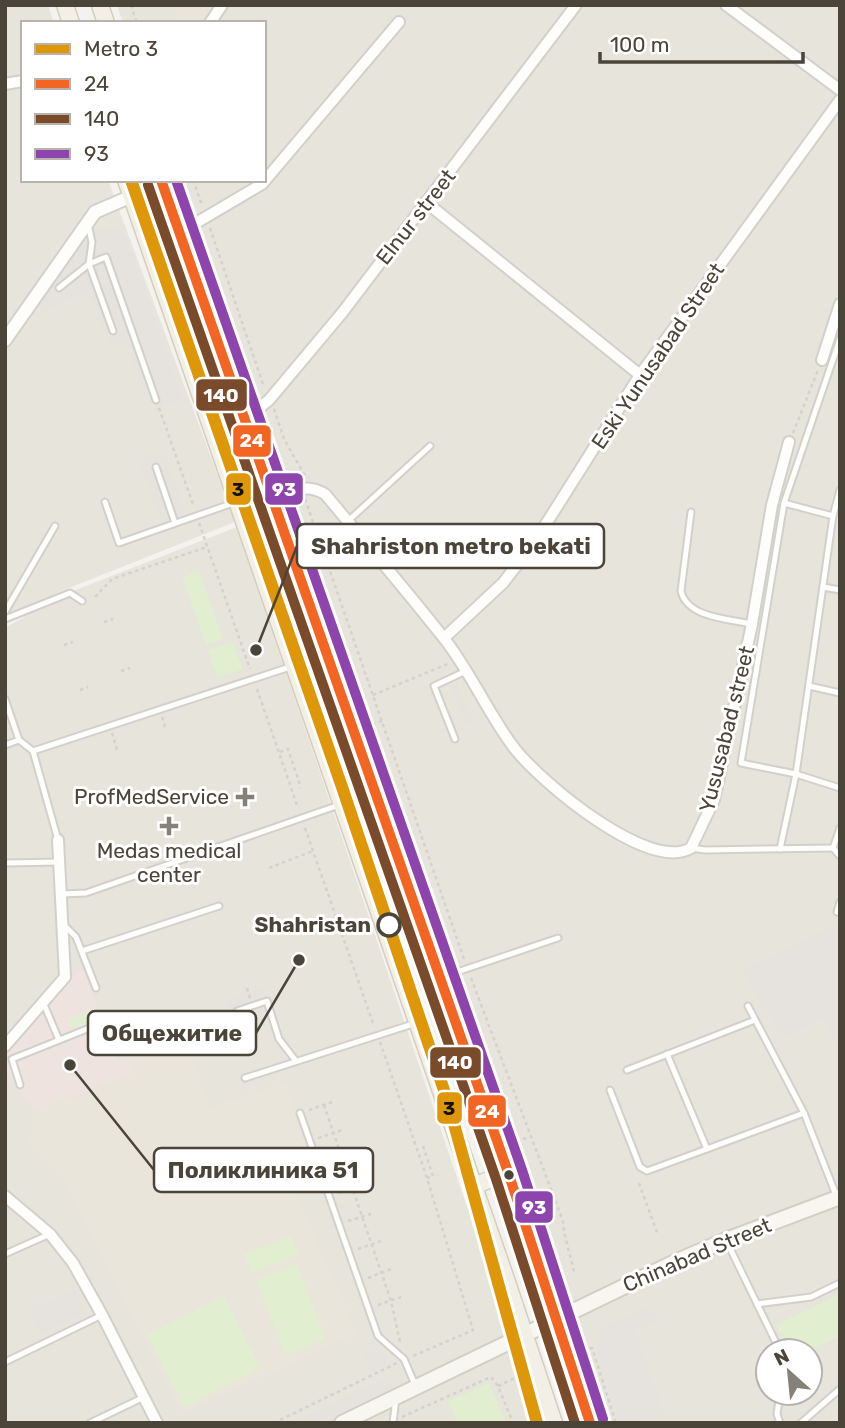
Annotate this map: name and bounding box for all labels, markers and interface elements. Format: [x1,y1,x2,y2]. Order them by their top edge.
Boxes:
legend [21,21,266,182]
scale bar [600,21,803,65]
text: 100 m [610,32,669,57]
text: Metro 3 [84,36,158,61]
text: 24 [84,71,109,96]
text: 140 [84,106,119,131]
text: 93 [84,141,109,166]
street label: Elnur street [371,164,461,269]
street label: Eski Yunusabad Street [586,258,729,453]
line badge: 140 [195,378,248,412]
text: 140 [203,384,239,407]
line badge: 24 [232,424,272,458]
text: 24 [239,429,265,452]
line badge: 3 [225,472,252,506]
line badge: 93 [264,472,304,506]
text: 3 [232,478,244,501]
text: 93 [272,478,296,501]
callout: Shahriston metro bekati [297,524,604,568]
text: Shahriston metro bekati [311,532,591,560]
street label: Yususabad street [694,643,759,815]
place label: ProfMedService [74,784,229,809]
marker: ProfMedService [235,787,255,807]
marker: Medas medical center [159,816,179,836]
place label: Medas medical center [97,838,241,887]
place label: Shahristan [255,912,371,937]
marker: Shahristan [377,913,401,937]
callout: Общежитие [88,1011,256,1055]
text: Общежитие [102,1019,242,1047]
line badge: 140 [429,1046,482,1079]
text: 140 [437,1051,473,1074]
line badge: 3 [436,1091,463,1125]
line badge: 24 [467,1094,507,1128]
text: 3 [443,1097,455,1120]
text: 24 [474,1100,500,1123]
callout: Поликлиника 51 [154,1148,373,1192]
text: Поликлиника 51 [168,1156,358,1184]
unlabelled marker [502,1168,516,1182]
line badge: 93 [514,1190,554,1224]
text: 93 [522,1196,546,1219]
street label: Chinabad Street [619,1212,775,1297]
north arrow [754,1337,824,1407]
text: N [770,1344,793,1371]

